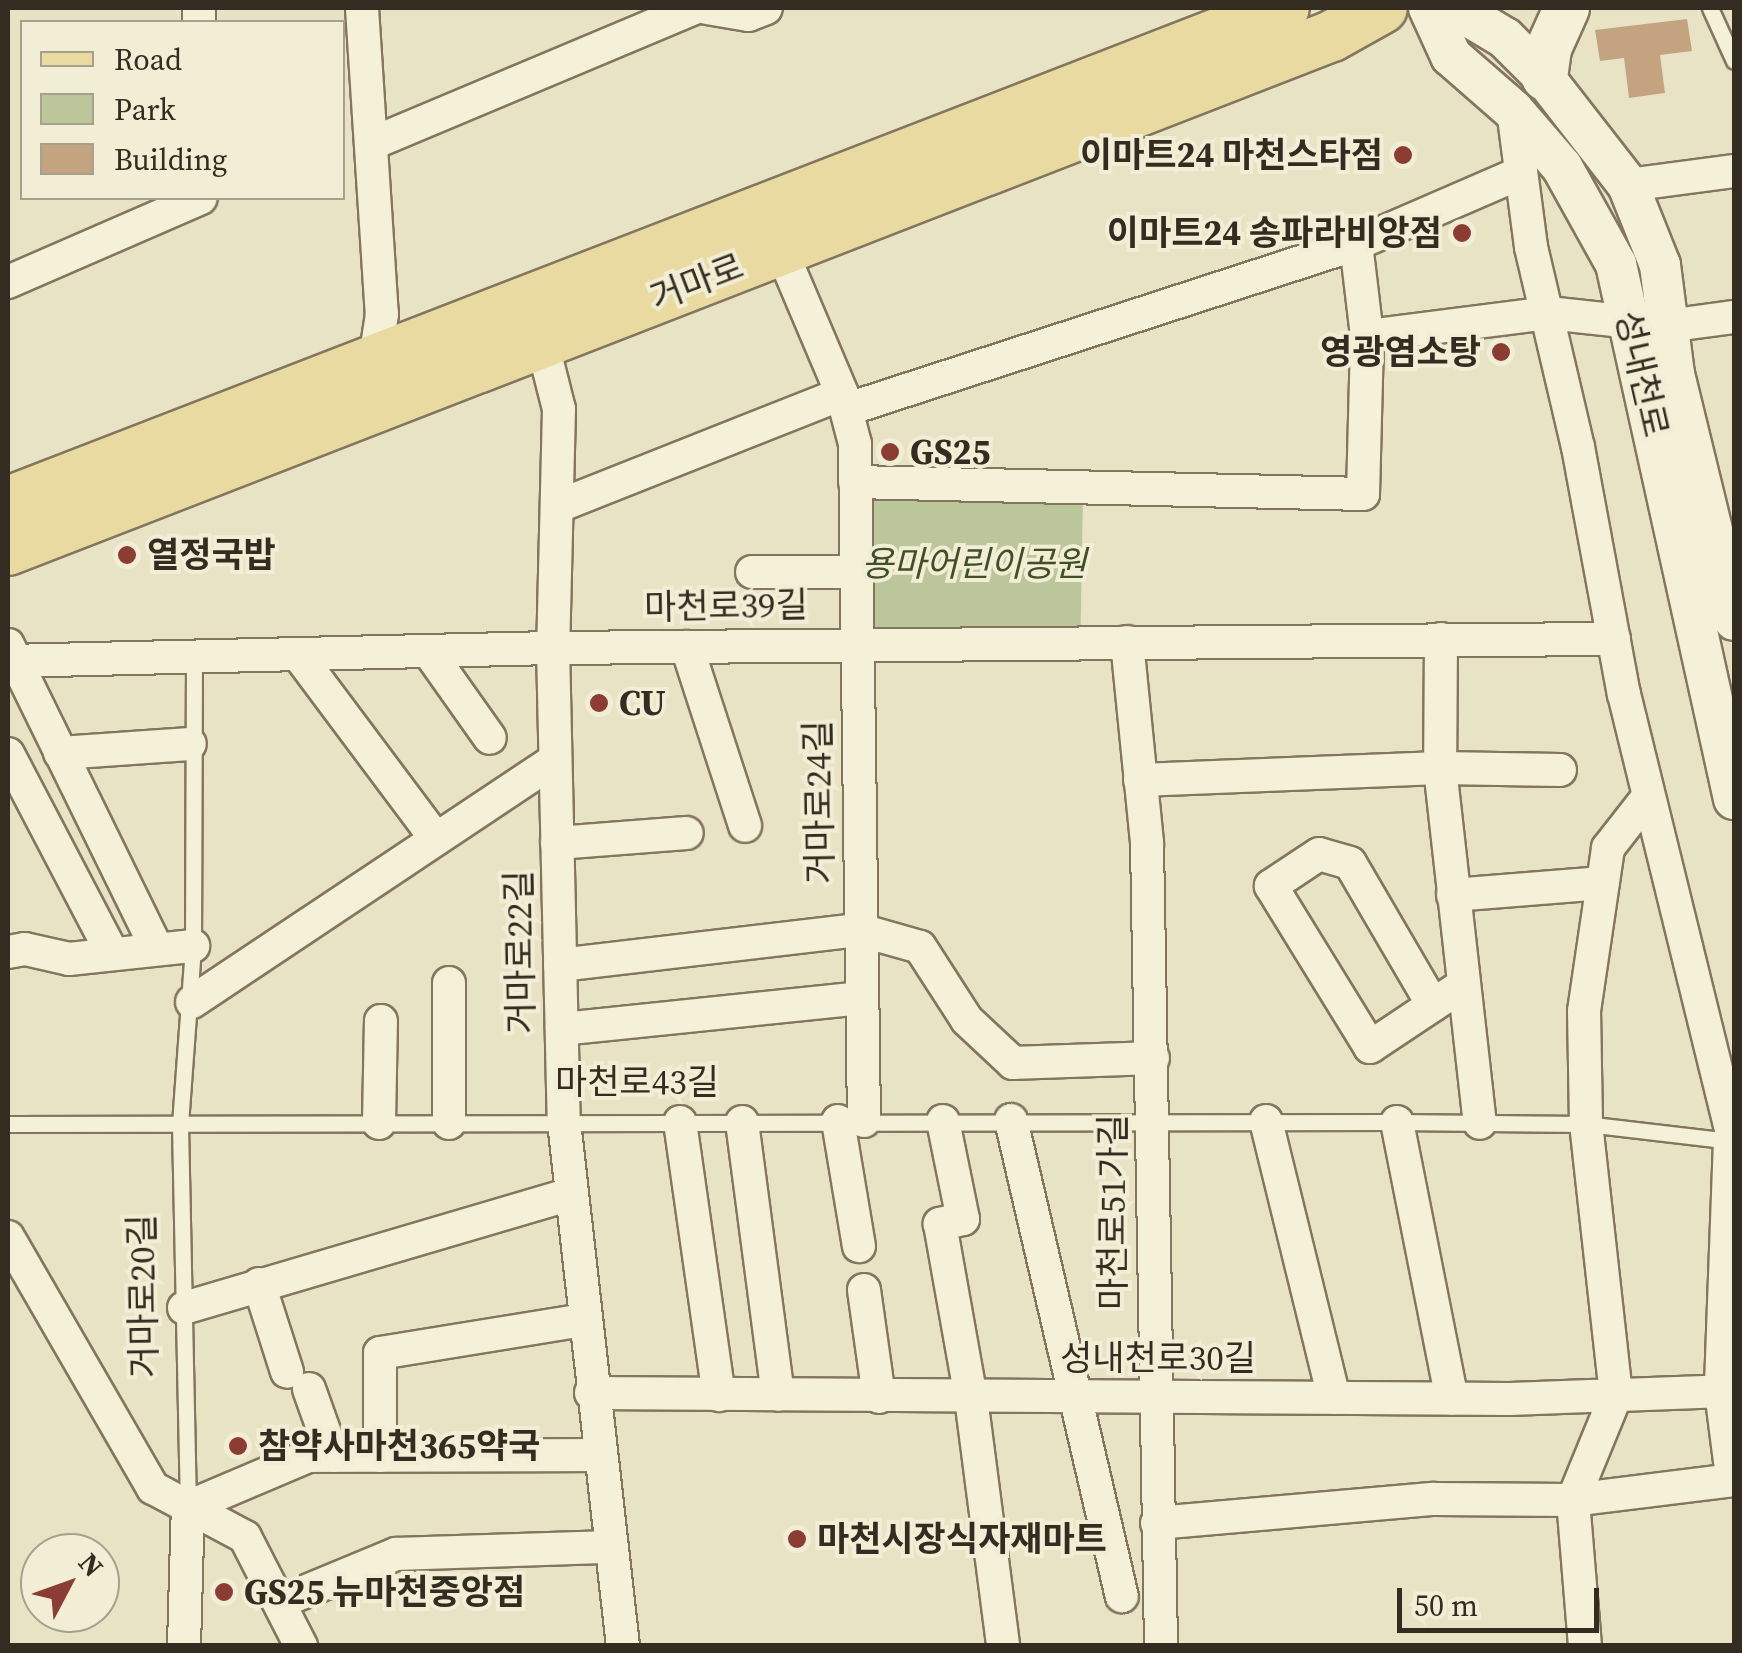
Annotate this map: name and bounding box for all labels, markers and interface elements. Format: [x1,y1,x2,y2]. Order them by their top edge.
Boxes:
legend [20,20,345,200]
text: Road [114,39,182,80]
text: Park [114,89,176,130]
place label: 이마트24 마천스타점 [1080,134,1383,176]
text: Building [114,139,227,180]
marker: 이마트24 마천스타점 [1392,144,1414,166]
place label: 이마트24 송파라비앙점 [1107,212,1442,254]
marker: 이마트24 송파라비앙점 [1451,222,1473,244]
street label: 거마로 [644,245,750,319]
street label: 성내천로 [1607,307,1677,441]
place label: 영광염소탕 [1320,331,1481,373]
marker: 영광염소탕 [1490,341,1512,363]
place label: GS25 [910,431,990,473]
marker: GS25 [879,441,901,463]
place label: 열정국밥 [147,534,276,576]
park label: 용마어린이공원 [861,543,1087,585]
marker: 열정국밥 [116,544,138,566]
street label: 마천로39길 [644,584,808,628]
place label: CU [619,682,666,724]
marker: CU [588,692,610,714]
street label: 거마로24길 [797,720,841,884]
street label: 거마로22길 [498,870,542,1034]
street label: 마천로43길 [555,1061,719,1103]
street label: 마천로51가길 [1092,1114,1134,1310]
street label: 거마로20길 [121,1214,165,1378]
street label: 성내천로30길 [1060,1337,1256,1379]
place label: 참약사마천365약국 [258,1425,540,1467]
marker: 참약사마천365약국 [227,1435,249,1457]
place label: 마천시장식자재마트 [817,1518,1107,1560]
marker: 마천시장식자재마트 [786,1528,808,1550]
north arrow [20,1533,120,1633]
text: N [70,1544,112,1585]
scale bar [1402,1568,1604,1630]
place label: GS25 뉴마천중앙점 [244,1571,525,1613]
marker: GS25 뉴마천중앙점 [213,1581,235,1603]
text: 50 m [1414,1585,1478,1626]

